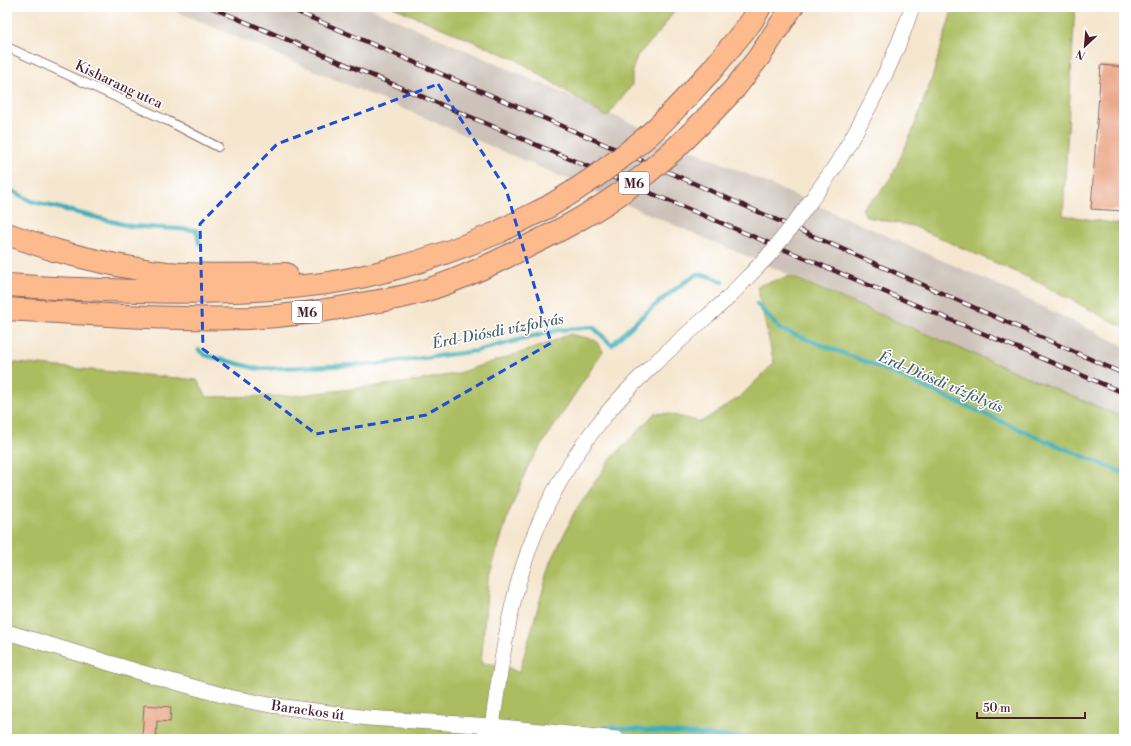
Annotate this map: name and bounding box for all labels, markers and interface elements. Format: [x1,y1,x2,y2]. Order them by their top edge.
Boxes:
north arrow [1065,26,1105,66]
text: N [1074,46,1088,62]
street label: Kisharang utca [72,57,166,113]
road number: M6 [619,172,649,194]
road number: M6 [292,301,322,323]
water label: Érd-Diósdi vízfolyás [430,308,566,354]
water label: Érd-Diósdi vízfolyás [875,346,1007,417]
scale bar [977,694,1085,720]
street label: Barackos út [269,697,346,725]
text: 50 m [983,701,1011,716]

